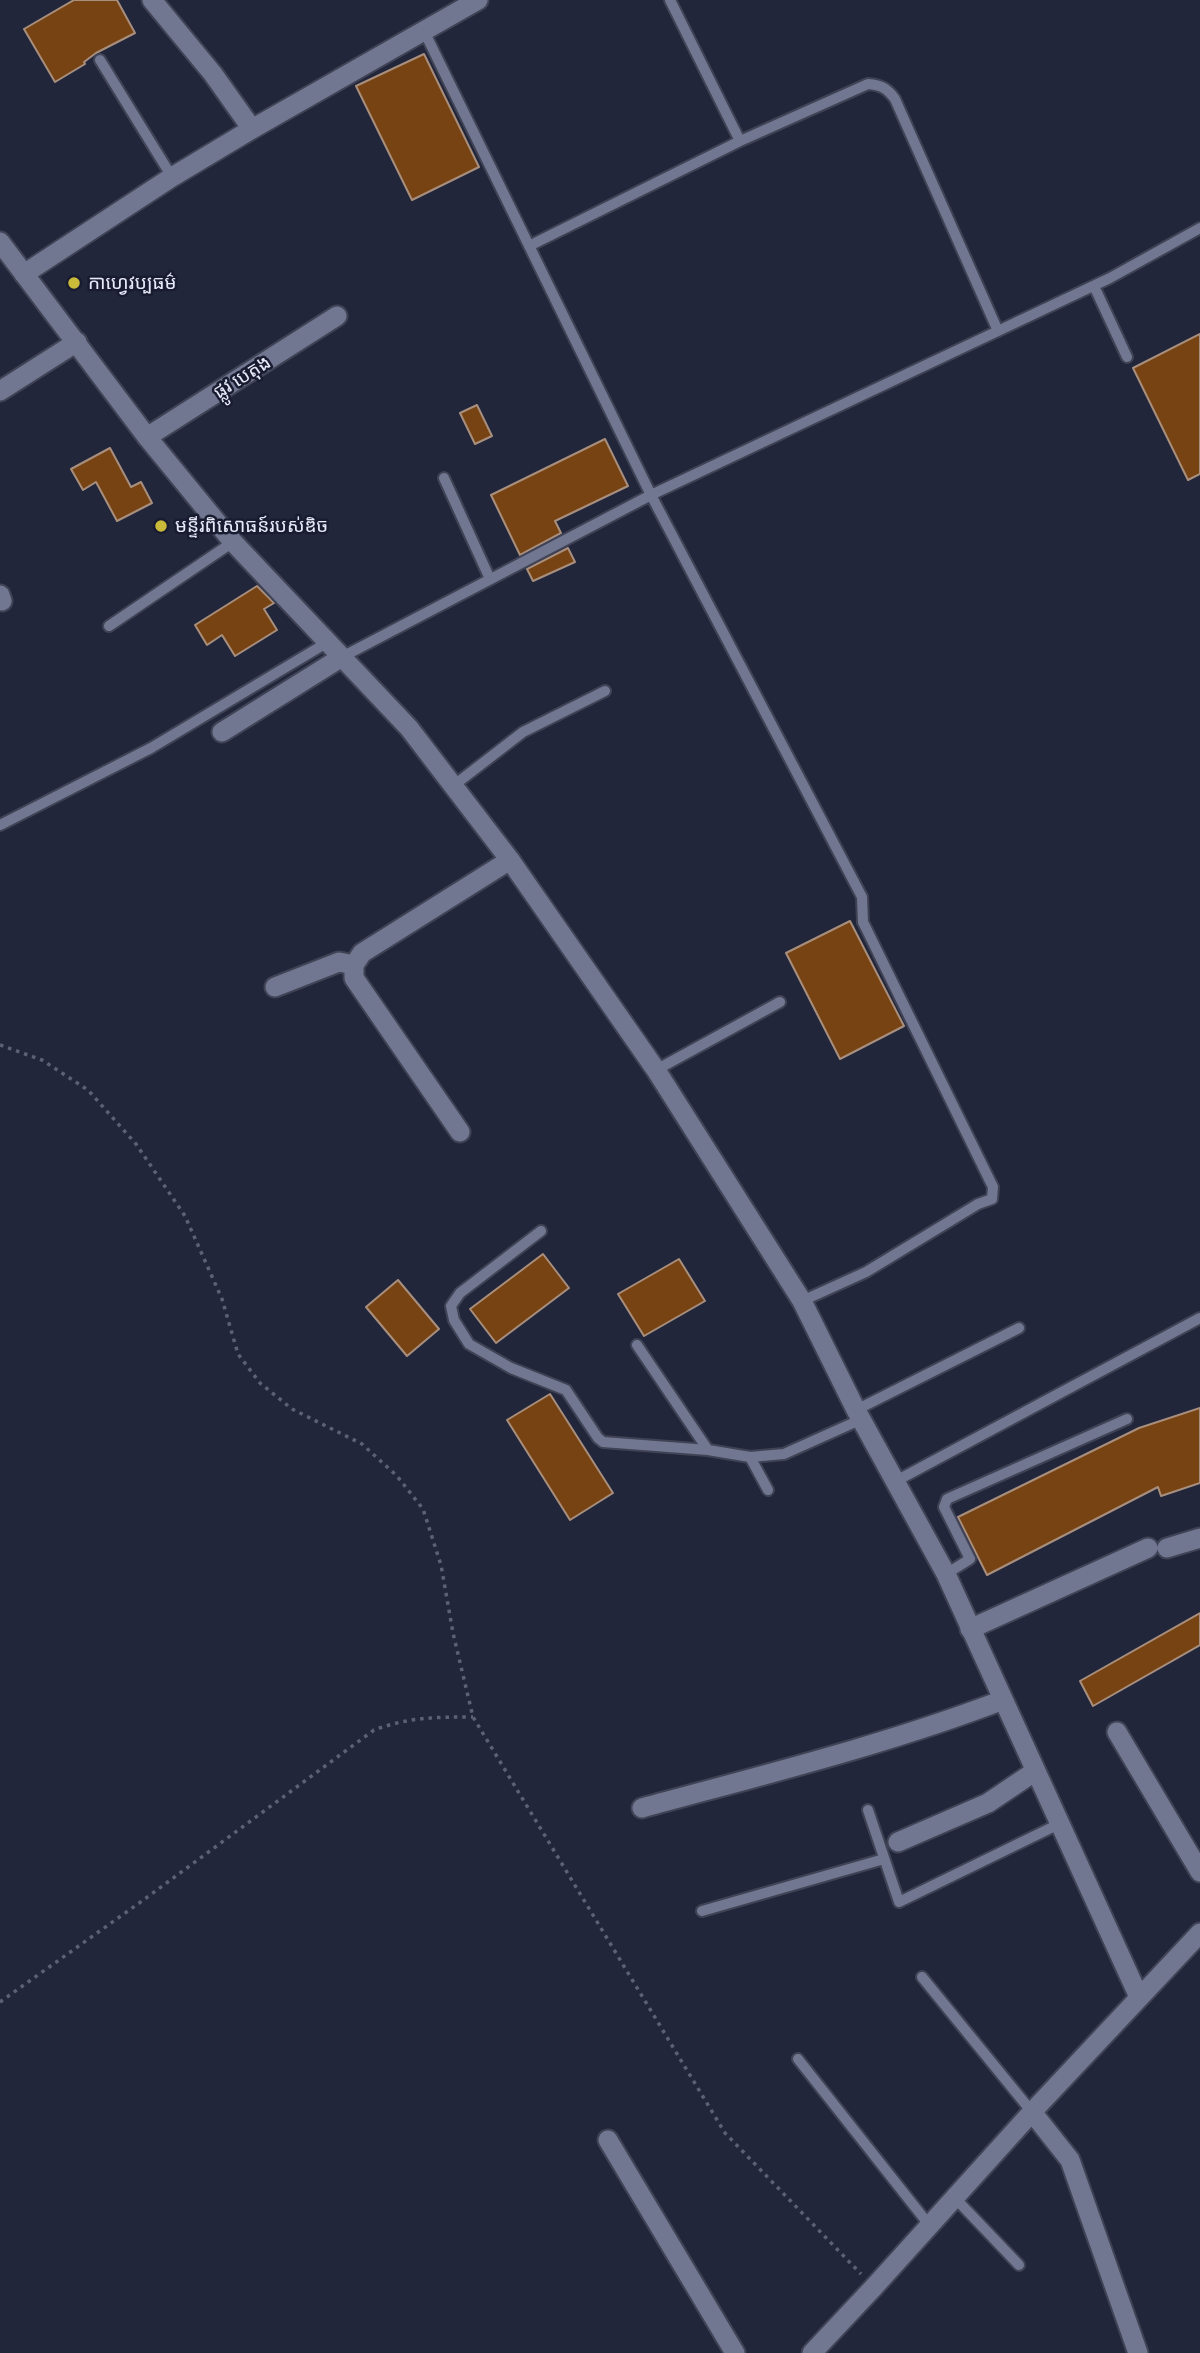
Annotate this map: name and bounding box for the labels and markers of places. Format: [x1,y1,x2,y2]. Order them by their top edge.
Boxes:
place label: កាហ្វេវប្បធម៌ [88,272,177,294]
marker: កាហ្វេវប្បធម៌ [66,275,82,291]
place label: មន្ទីរពិសោធន៍របស់ឌិច [175,515,328,537]
marker: មន្ទីរពិសោធន៍របស់ឌិច [153,518,169,534]

